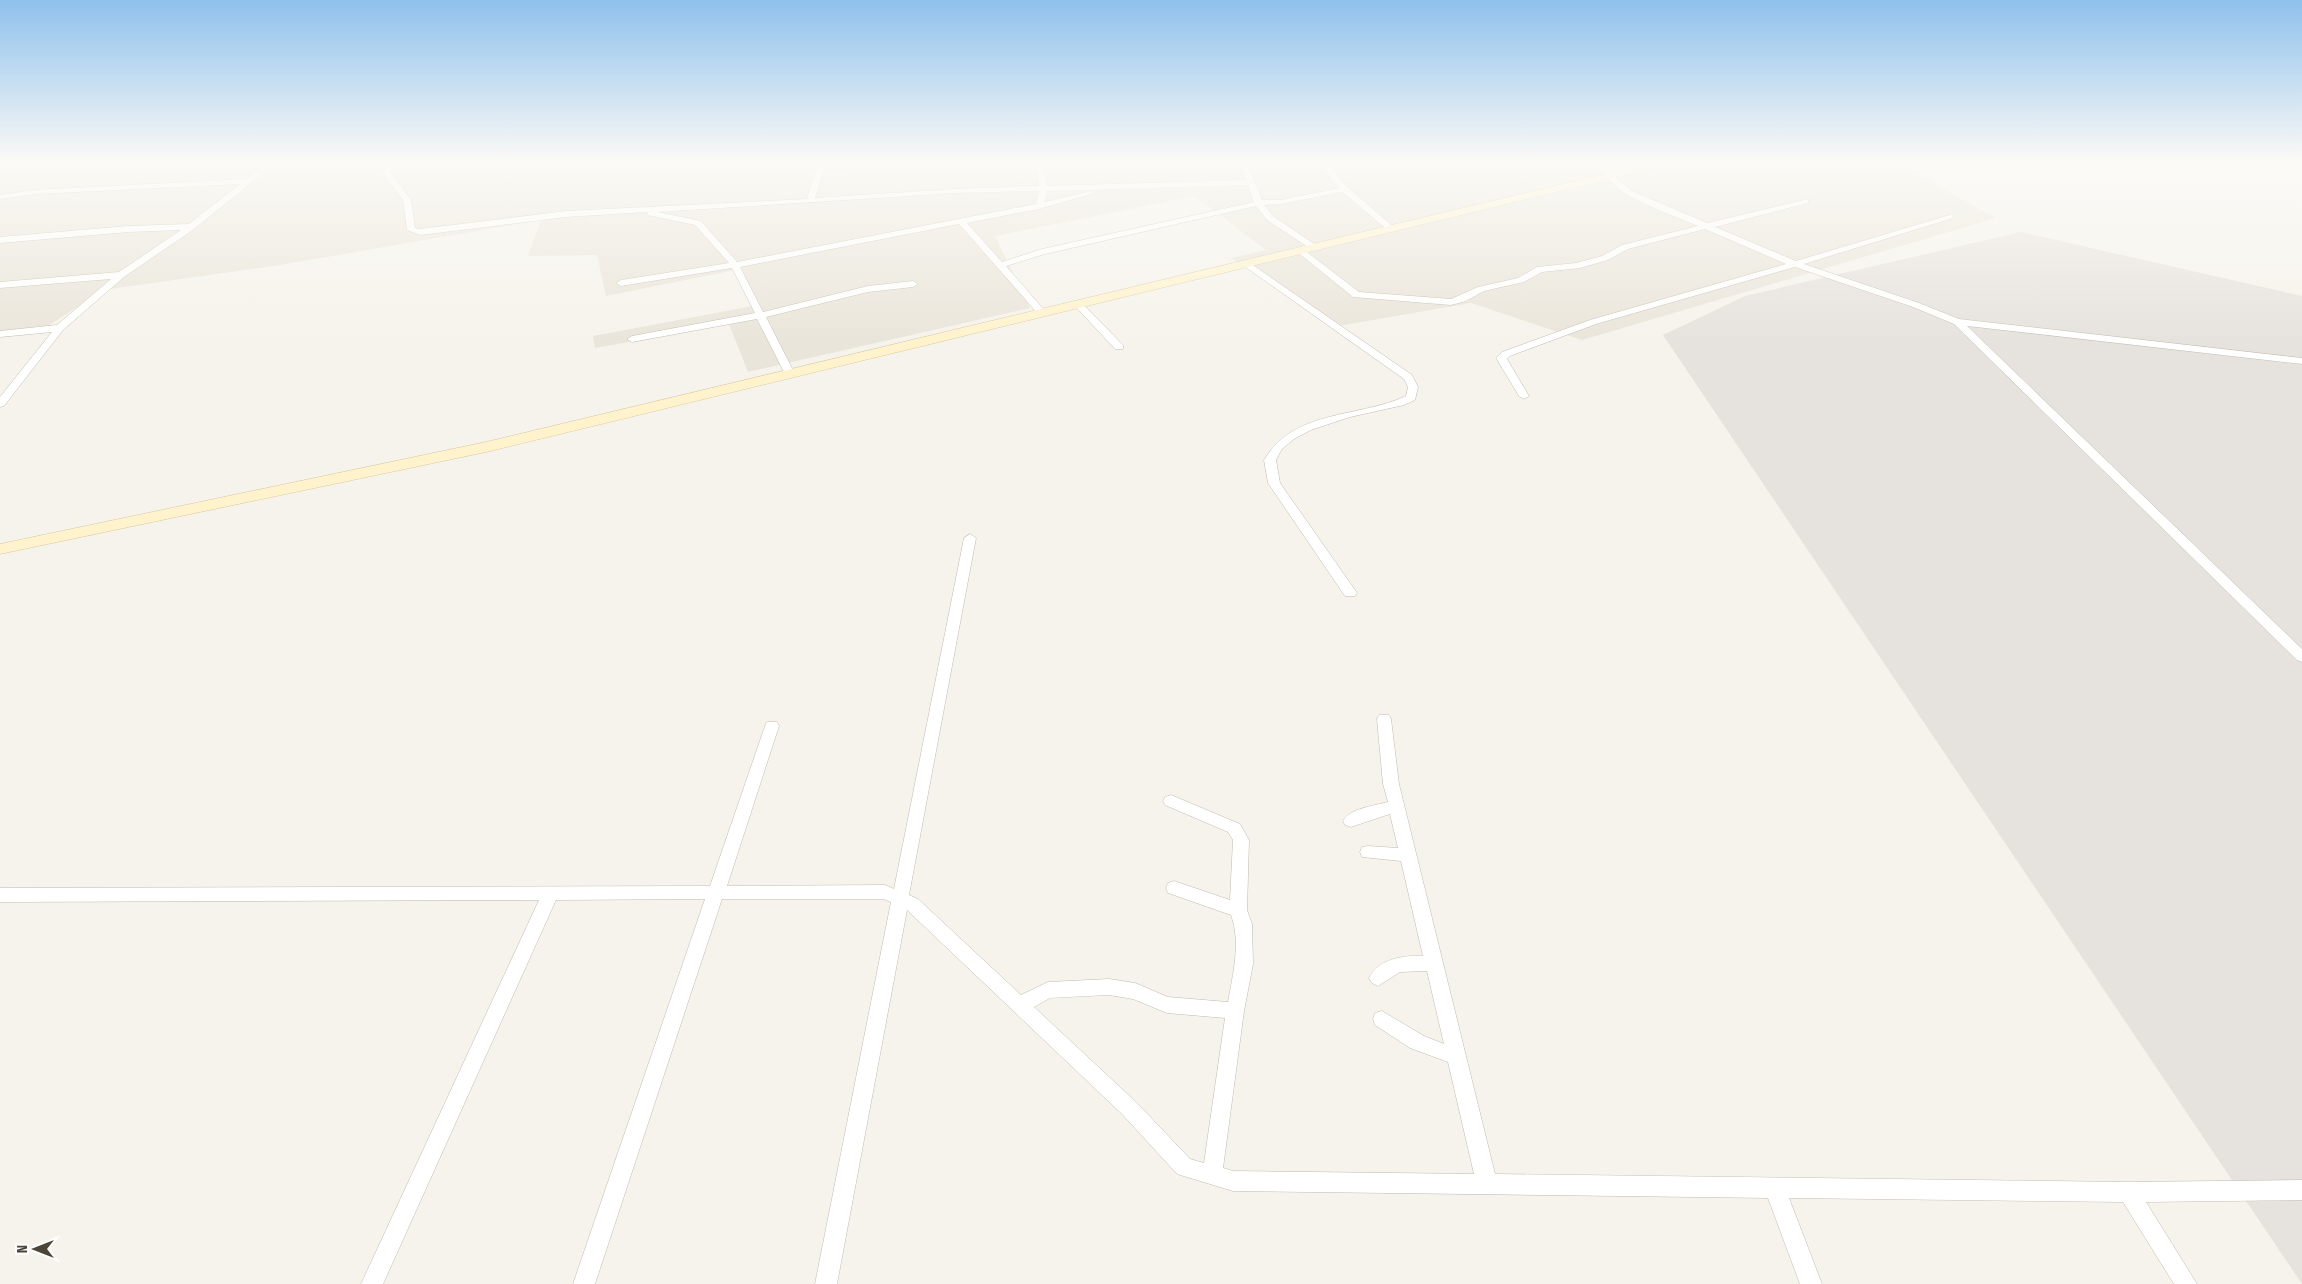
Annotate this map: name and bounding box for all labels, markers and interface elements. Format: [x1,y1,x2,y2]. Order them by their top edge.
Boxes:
north arrow [10,1224,60,1274]
text: N [14,1245,31,1253]

